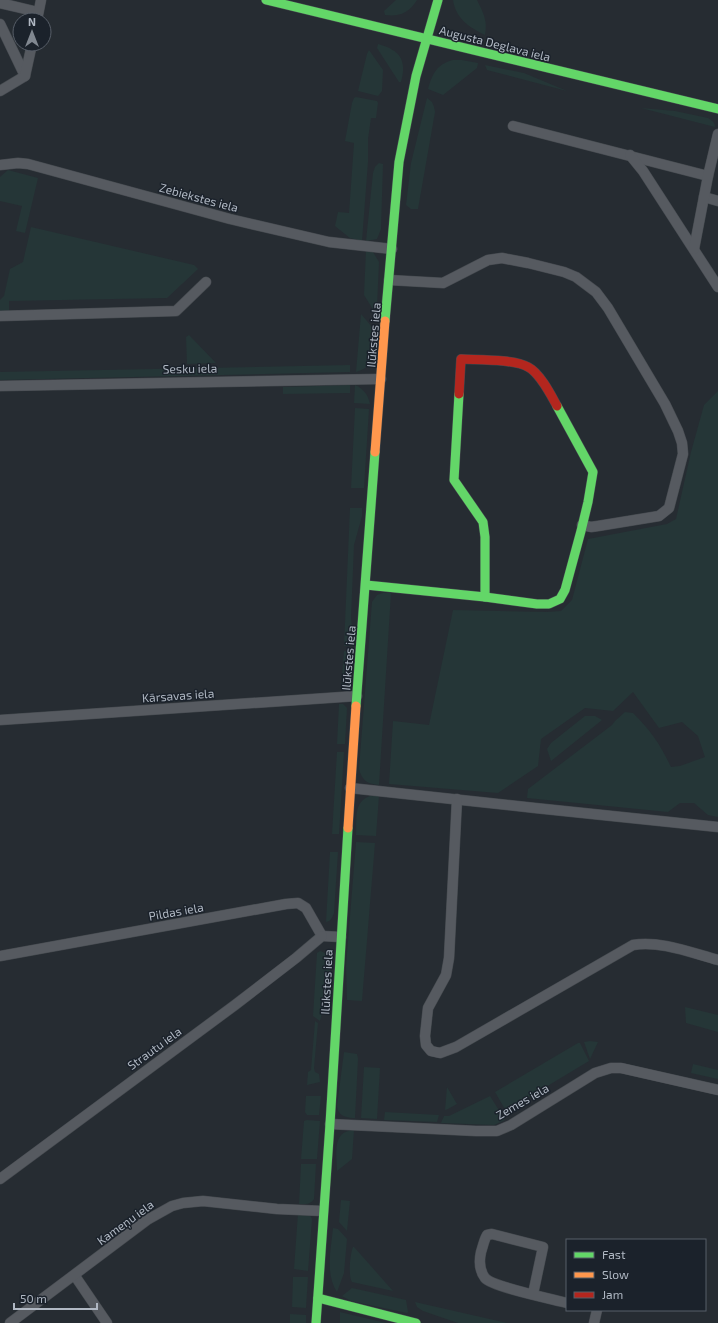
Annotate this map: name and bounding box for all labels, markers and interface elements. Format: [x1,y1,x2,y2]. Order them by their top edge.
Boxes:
north arrow [12,12,52,52]
text: N [28,15,36,28]
street label: Augusta Deglava iela [438,22,552,64]
street label: Zebiekstes iela [158,180,240,214]
street label: Ilūkstes iela [363,302,383,368]
street label: Sesku iela [163,361,217,375]
street label: Ilūkstes iela [338,625,358,691]
street label: Kārsavas iela [141,685,215,705]
street label: Pildas iela [147,899,205,923]
street label: Ilūkstes iela [317,949,335,1015]
street label: Strautu iela [124,1024,184,1072]
street label: Zemes iela [493,1080,551,1122]
street label: Kameņu iela [94,1197,157,1249]
legend [566,1239,706,1311]
text: Fast [602,1247,626,1261]
text: Slow [602,1267,629,1281]
scale bar [14,1285,97,1311]
text: Jam [602,1287,623,1301]
text: 50 m [20,1291,47,1305]

